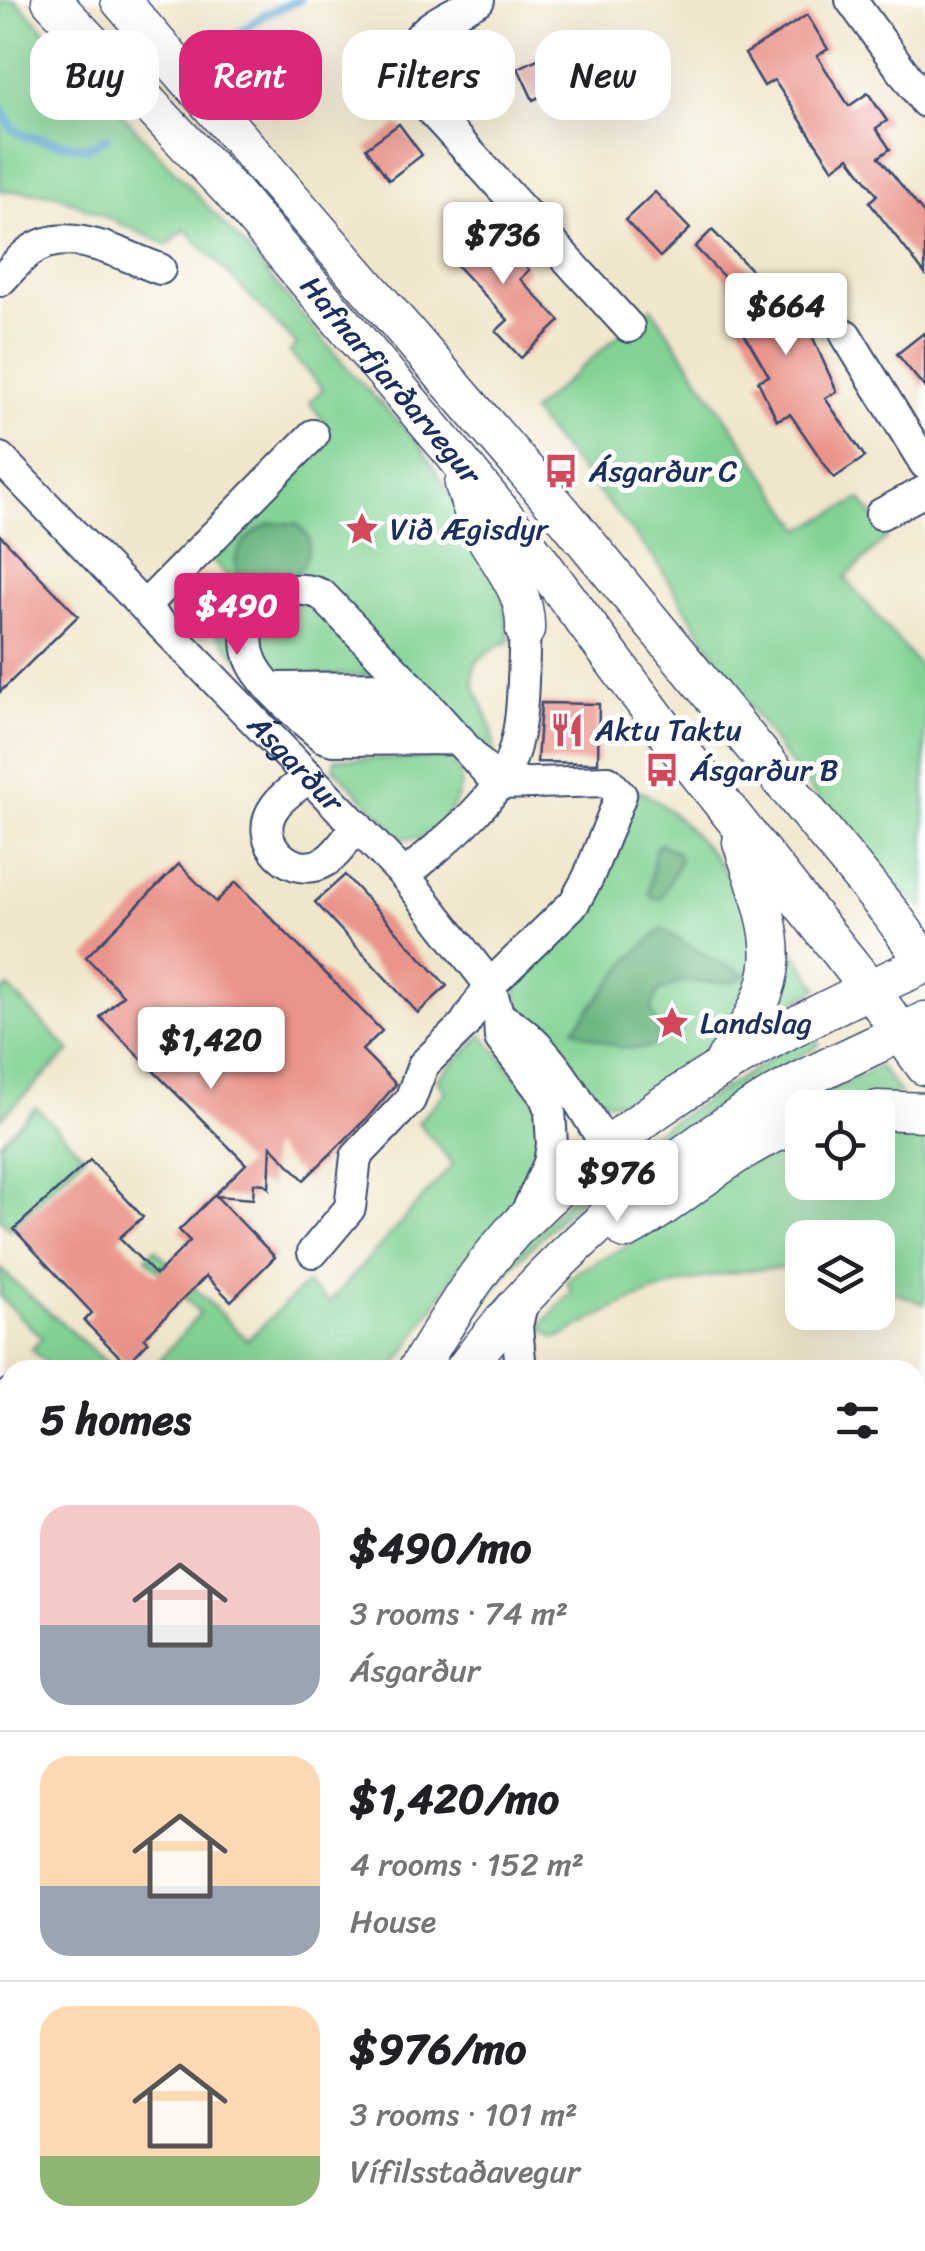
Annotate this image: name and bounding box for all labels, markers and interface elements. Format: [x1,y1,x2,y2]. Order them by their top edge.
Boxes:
chip: Buy [30,30,159,120]
chip: Rent [179,30,322,120]
chip: Filters [342,30,515,120]
chip: New [535,30,671,120]
pin: $736 [444,202,562,287]
text: $736 [465,206,541,263]
street label: Hafnarfjarðarvegur [286,263,497,498]
pin: $664 [727,273,845,358]
text: $664 [747,277,825,334]
place label: Ásgarður C [588,444,738,498]
bus stop icon: Ásgarður C [542,452,580,490]
place label: Við Ægisdyr [390,502,550,556]
place icon: Við Ægisdyr [343,510,381,548]
pin: $490 [178,573,296,658]
text: $490 [196,577,278,634]
street label: Ásgarður [233,700,359,827]
place label: Aktu Taktu [594,703,742,757]
restaurant icon: Aktu Taktu [548,711,586,749]
place label: Ásgarður B [689,743,839,797]
bus stop icon: Ásgarður B [643,751,681,789]
place label: Landslag [700,996,812,1050]
place icon: Landslag [653,1004,691,1042]
pin: $1,420 [130,1007,292,1092]
text: $1,420 [160,1011,262,1068]
map controls [785,1090,895,1330]
button: locate [785,1090,895,1200]
pin: $976 [558,1140,676,1225]
text: $976 [578,1144,656,1201]
button: layers [785,1220,895,1330]
text: 5 homes [40,1383,191,1457]
icon: filters [830,1393,885,1448]
text: $490/mo [350,1511,531,1585]
icon: home [120,1545,240,1665]
text: 3 rooms · 74 m² [350,1585,568,1642]
text: Ásgarður [350,1642,480,1699]
text: $1,420/mo [350,1762,559,1836]
icon: home [120,1796,240,1916]
text: 4 rooms · 152 m² [350,1836,584,1893]
text: House [350,1893,436,1950]
text: $976/mo [350,2012,526,2086]
icon: home [120,2046,240,2166]
text: 3 rooms · 101 m² [350,2086,578,2143]
text: Vífilsstaðavegur [350,2143,580,2200]

